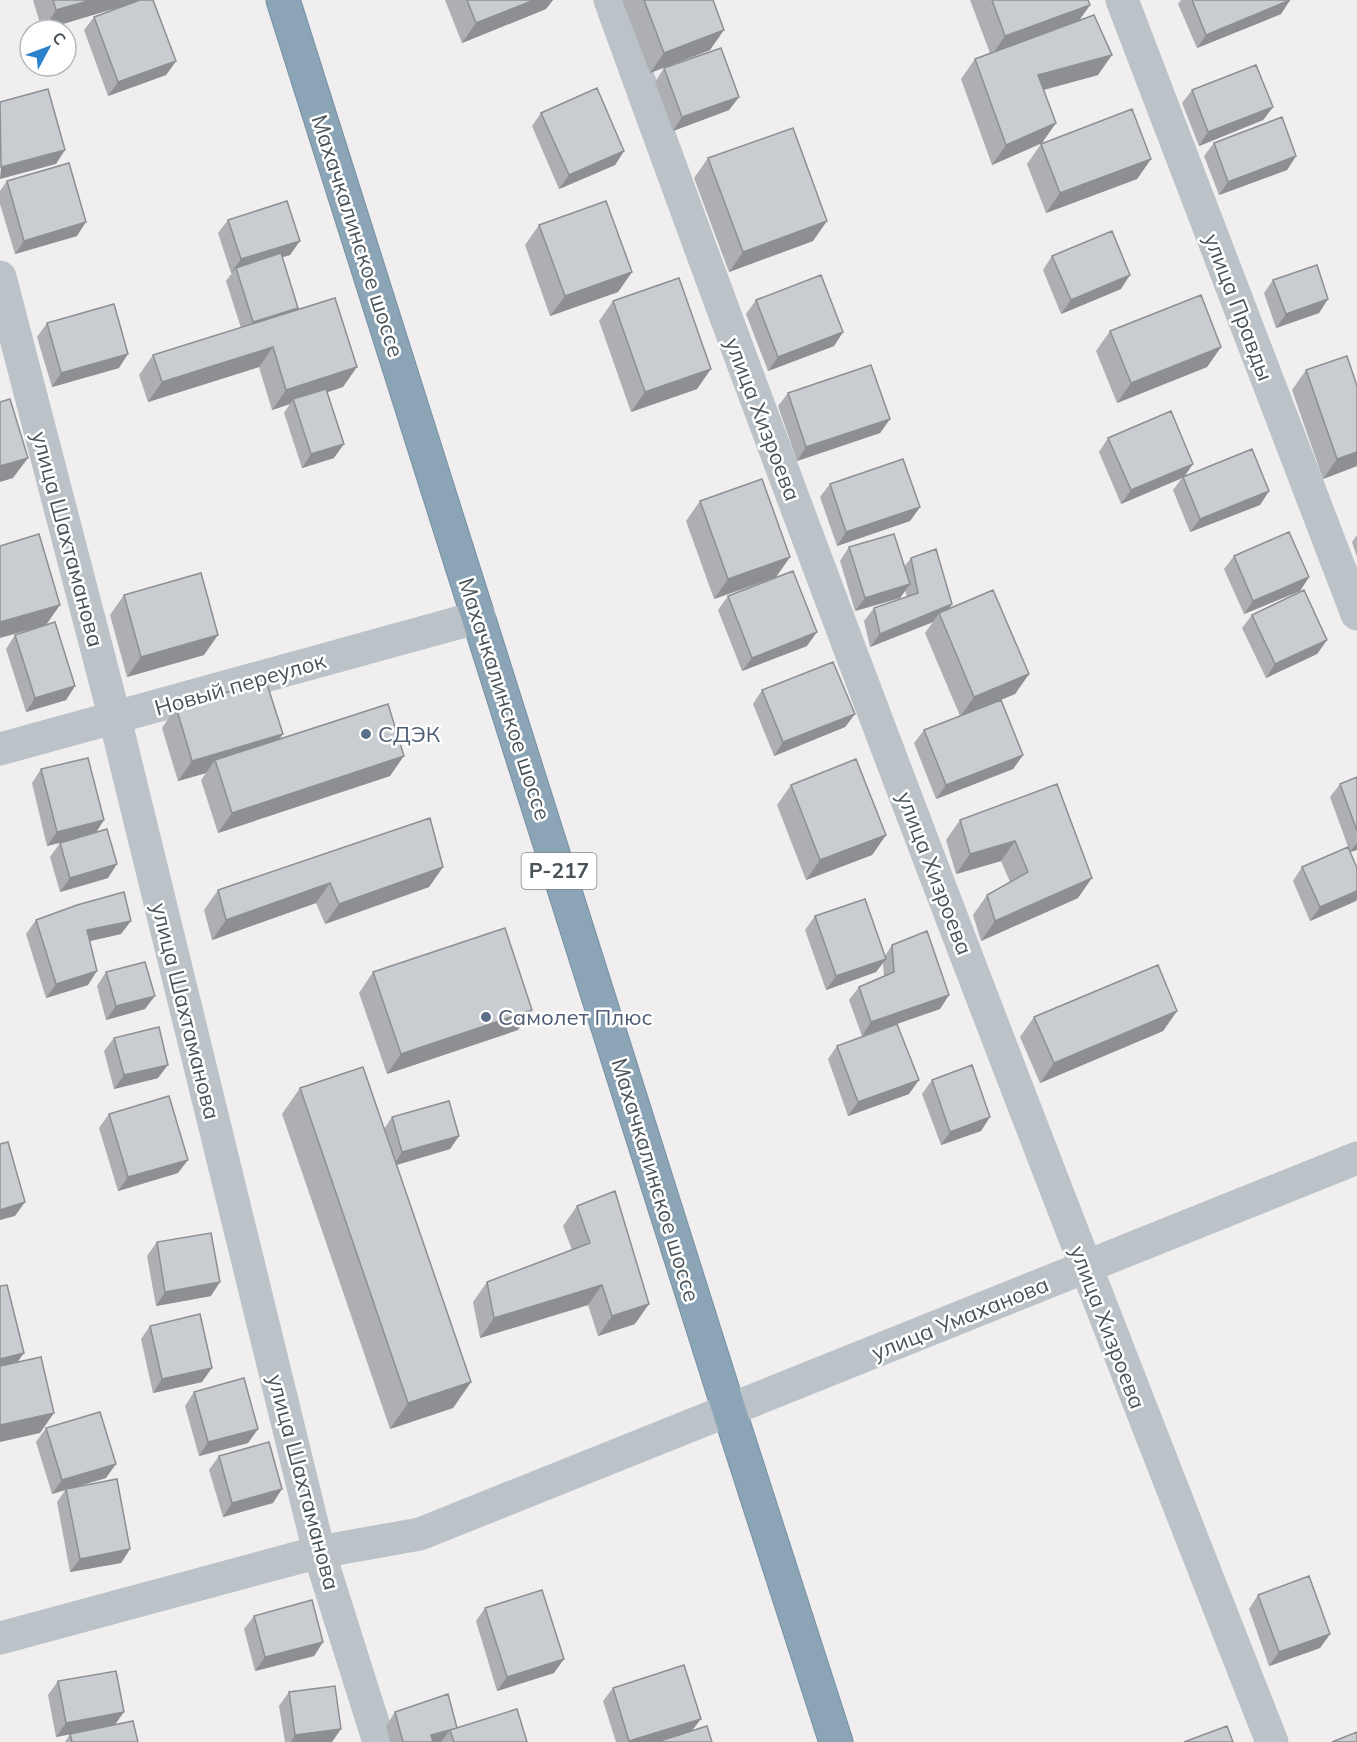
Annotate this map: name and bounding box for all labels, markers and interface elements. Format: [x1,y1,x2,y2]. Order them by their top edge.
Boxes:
north arrow [18,18,78,78]
text: С [48,27,70,49]
street label: Махачкалинское шоссе [306,111,410,361]
street label: улица Правды [1198,229,1280,385]
street label: улица Хизроева [719,333,807,505]
street label: улица Шахтаманова [26,428,110,650]
street label: Махачкалинское шоссе [453,574,557,824]
street label: Новый переулок [151,646,329,722]
place label: СДЭК [378,720,441,748]
marker: СДЭК [359,727,373,741]
street label: улица Хизроева [891,787,979,959]
road number: Р-217 [522,853,596,889]
street label: улица Шахтаманова [146,900,226,1122]
place label: Самолет Плюс [498,1003,653,1031]
marker: Самолет Плюс [479,1010,493,1024]
street label: Махачкалинское шоссе [606,1055,706,1305]
street label: улица Хизроева [1064,1241,1152,1413]
street label: улица Умаханова [867,1270,1053,1366]
street label: улица Шахтаманова [262,1371,346,1593]

